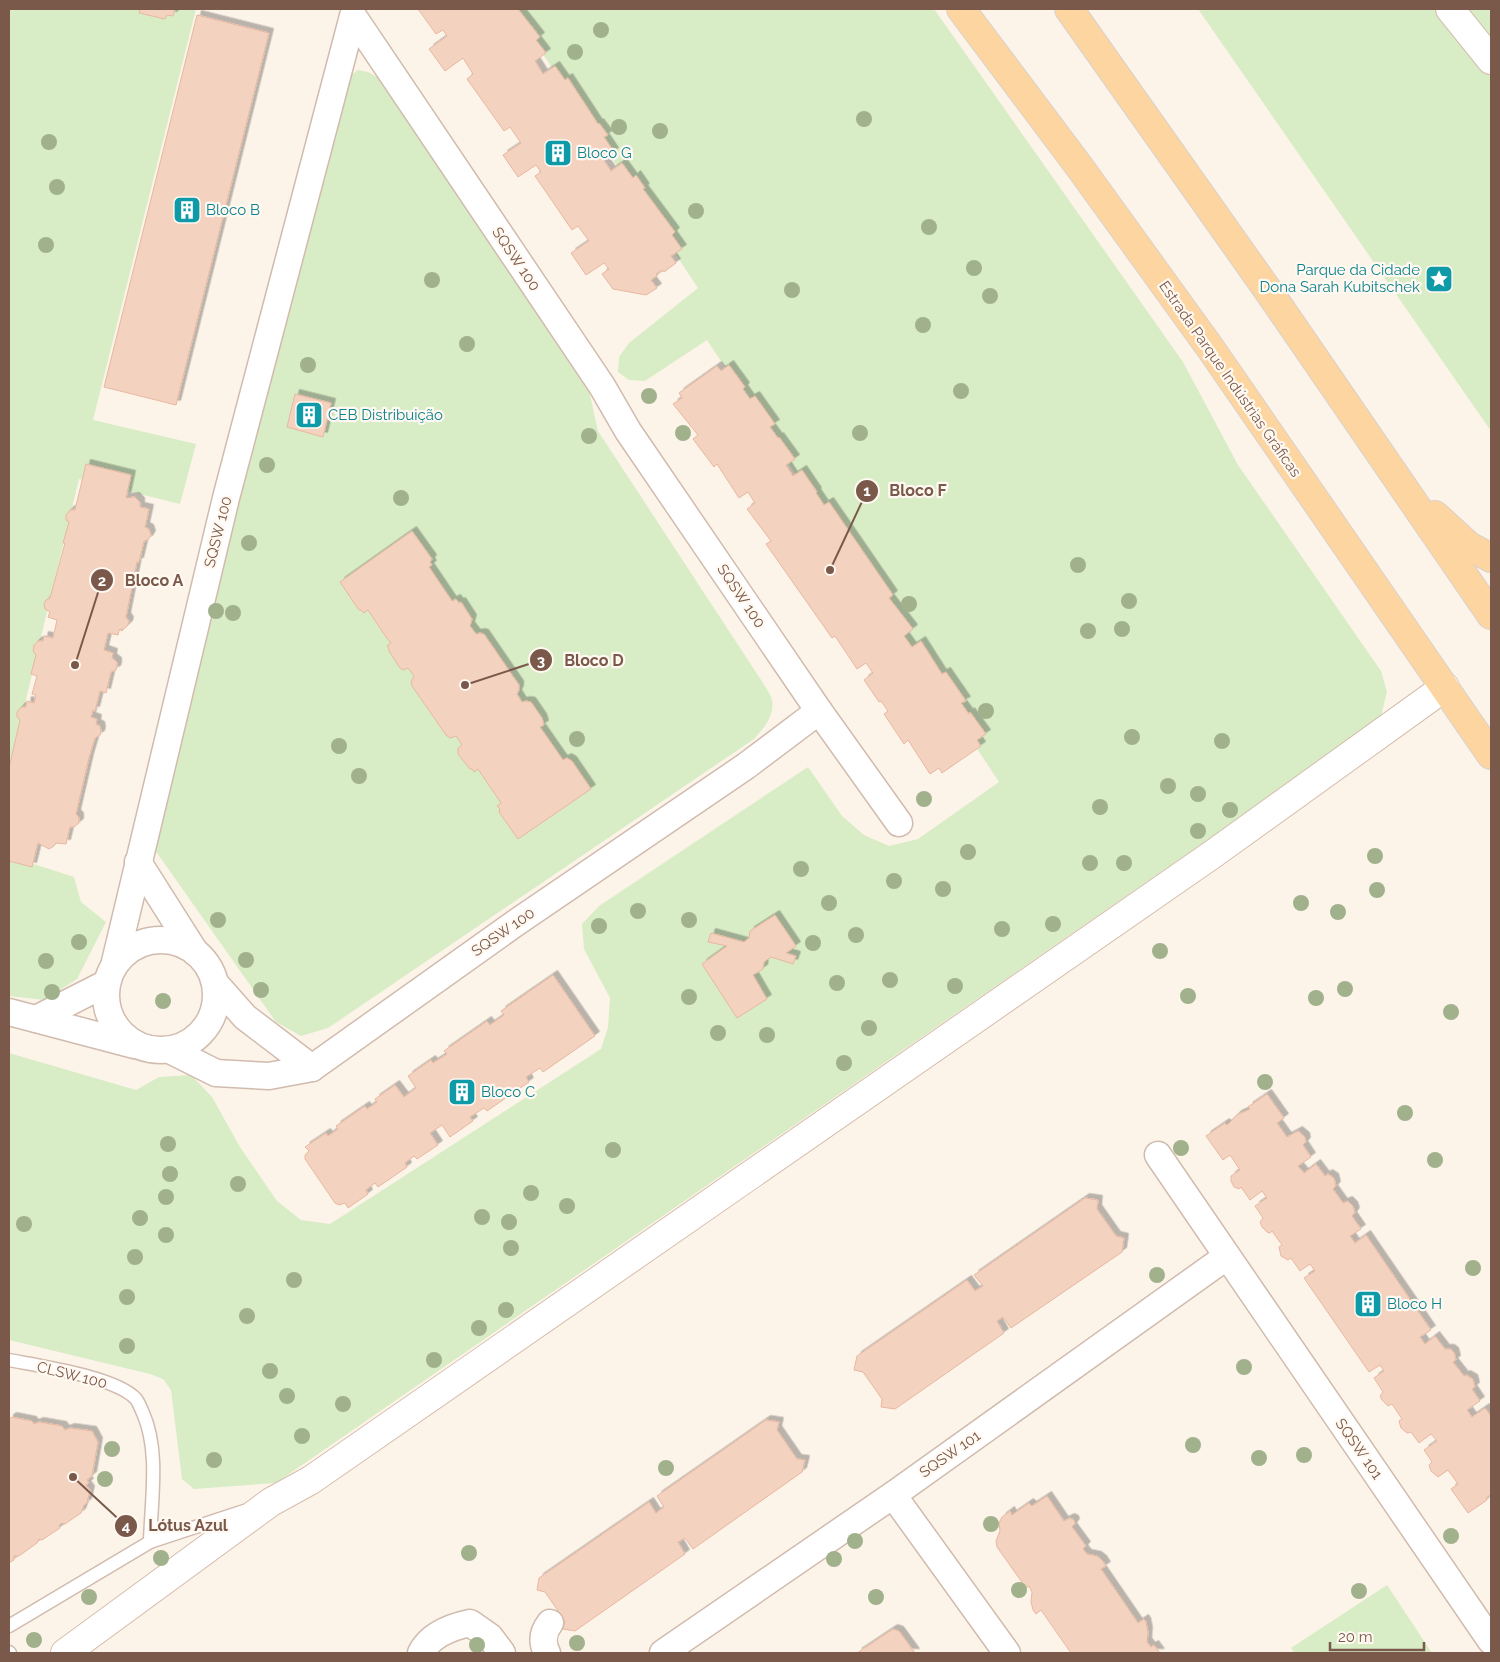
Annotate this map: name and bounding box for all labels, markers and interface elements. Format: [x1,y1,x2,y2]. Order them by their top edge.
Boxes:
building icon: Bloco G [543,138,573,168]
place label: Bloco G [577,144,632,162]
building icon: Bloco B [172,195,202,225]
place label: Bloco B [206,201,260,219]
street label: SQSW 100 [488,224,544,294]
place label: Parque da Cidade Dona Sarah Kubitschek [1260,261,1420,296]
place icon: Parque da Cidade Dona Sarah Kubitschek [1424,264,1454,294]
street label: Estrada Parque Indústrias Gráficas [1155,277,1305,481]
building icon: CEB Distribuição [294,400,324,430]
place label: CEB Distribuição [328,406,443,424]
callout: Bloco F [854,475,957,506]
text: Bloco F [889,481,947,500]
text: 1 [863,482,871,500]
street label: SQSW 100 [200,494,236,570]
street label: SQSW 100 [713,561,769,631]
callout: Bloco A [90,565,193,596]
text: Bloco A [125,571,183,590]
text: 2 [98,572,106,590]
callout: Bloco D [529,645,634,676]
text: Bloco D [564,651,624,670]
text: 3 [537,652,545,670]
street label: SQSW 100 [468,904,538,960]
building icon: Bloco C [447,1077,477,1107]
place label: Bloco C [481,1083,535,1101]
building icon: Bloco H [1353,1289,1383,1319]
place label: Bloco H [1387,1295,1442,1313]
street label: CLSW 100 [35,1358,109,1392]
street label: SQSW 101 [1331,1415,1387,1483]
street label: SQSW 101 [916,1426,984,1482]
callout: Lótus Azul [113,1510,239,1541]
text: Lótus Azul [148,1516,229,1535]
text: 4 [122,1517,131,1535]
scale bar [1330,1620,1424,1652]
text: 20 m [1338,1628,1373,1646]

